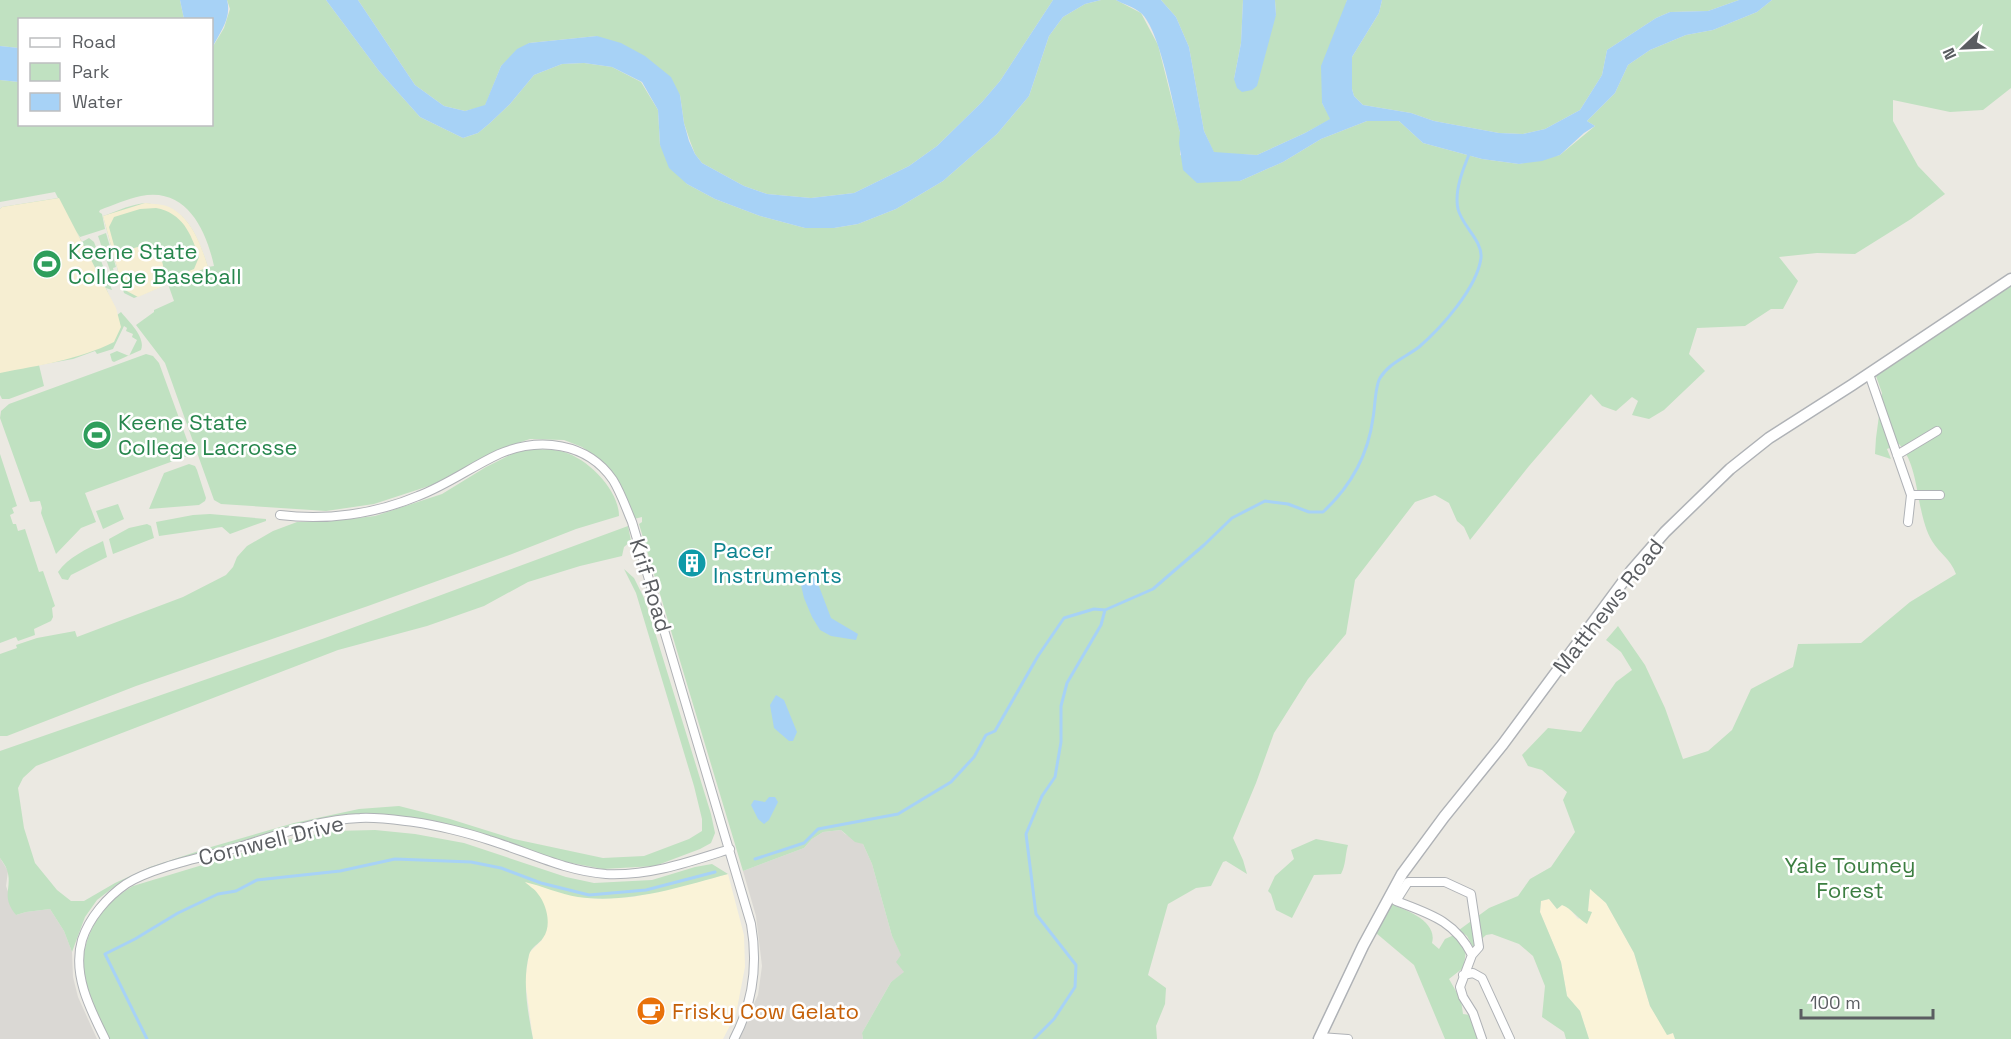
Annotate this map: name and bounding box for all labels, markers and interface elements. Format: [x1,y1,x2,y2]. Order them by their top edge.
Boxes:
legend [18,18,213,126]
north arrow [1933,18,1993,78]
text: Road [72,30,116,53]
text: N [1938,45,1961,63]
text: Park [72,60,110,83]
text: Water [72,90,123,113]
place label: Keene State College Baseball [68,237,242,290]
sports icon: Keene State College Baseball [31,248,63,280]
place label: Keene State College Lacrosse [118,408,298,461]
sports icon: Keene State College Lacrosse [81,419,113,451]
street label: Matthews Road [1547,533,1669,679]
street label: Krif Road [624,535,678,635]
place label: Pacer Instruments [713,536,842,589]
building icon: Pacer Instruments [676,547,708,579]
street label: Cornwell Drive [195,808,347,872]
park label: Yale Toumey Forest [1785,851,1915,904]
scale bar [1801,982,1933,1020]
text: 100 m [1810,991,1861,1014]
cafe icon: Frisky Cow Gelato [635,995,667,1027]
place label: Frisky Cow Gelato [672,997,859,1025]

